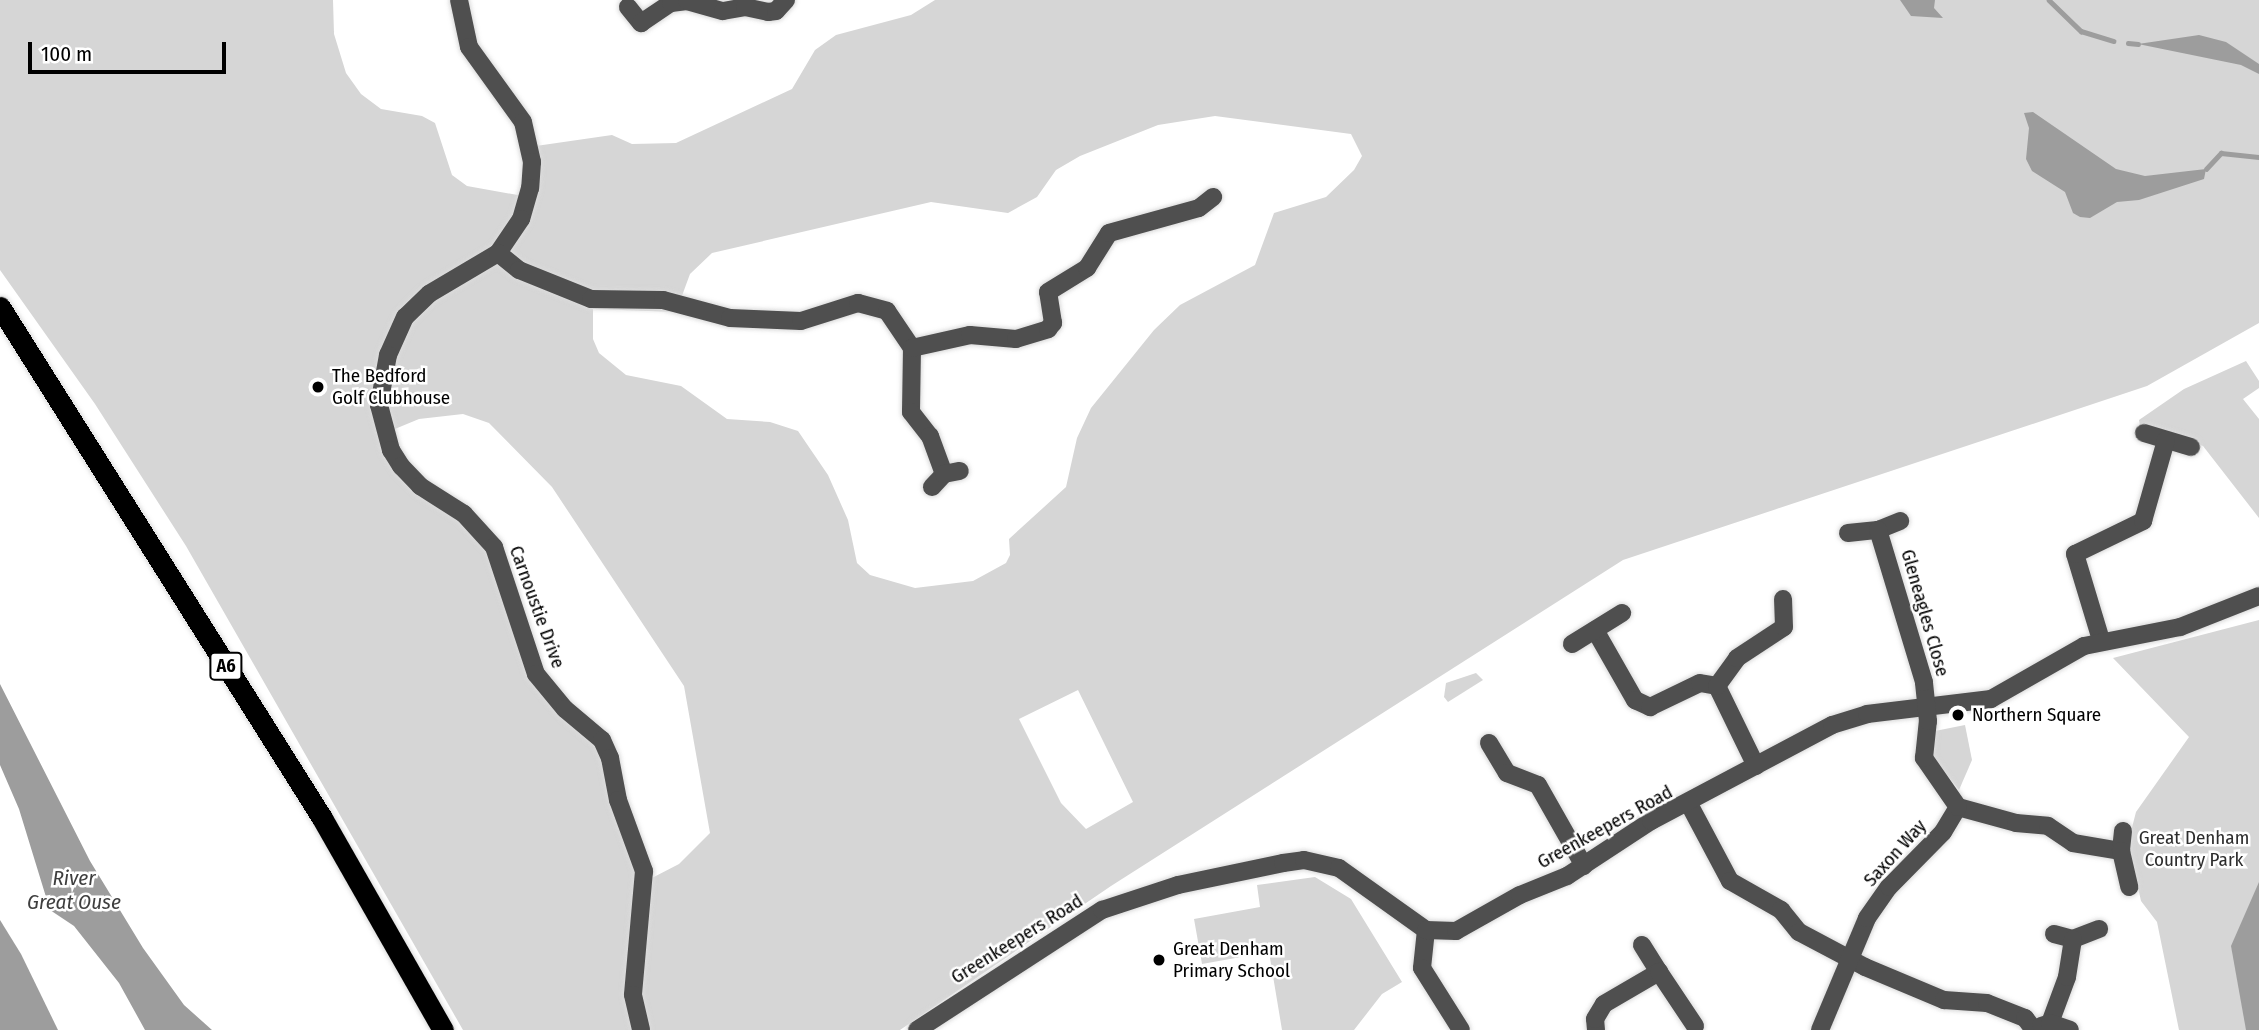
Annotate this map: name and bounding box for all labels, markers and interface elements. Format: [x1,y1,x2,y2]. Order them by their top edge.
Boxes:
scale bar [32,28,229,72]
text: 100 m [41,41,92,67]
place label: The Bedford Golf Clubhouse [332,365,450,409]
marker: The Bedford Golf Clubhouse [310,379,326,395]
street label: Carnoustie Drive [504,543,570,671]
street label: Gleneagles Close [1896,547,1954,679]
road number: A6 [208,652,244,680]
place label: Northern Square [1972,704,2101,726]
marker: Northern Square [1950,707,1966,723]
street label: Greenkeepers Road [1533,780,1677,874]
street label: Saxon Way [1859,815,1931,891]
park label: Great Denham Country Park [2139,827,2249,871]
water label: River Great Ouse [27,865,121,915]
street label: Greenkeepers Road [947,889,1087,989]
place label: Great Denham Primary School [1173,938,1290,982]
marker: Great Denham Primary School [1151,952,1167,968]

